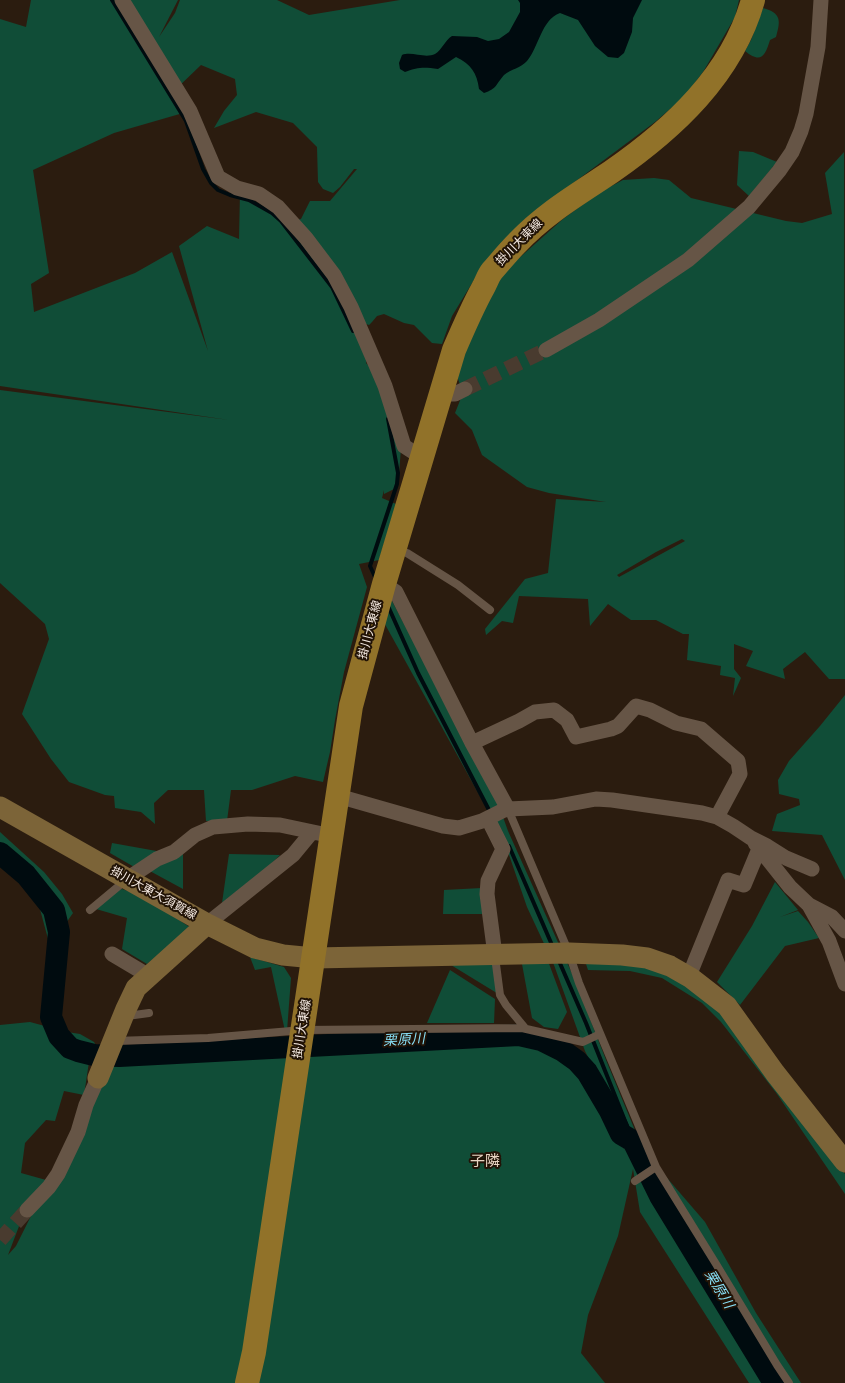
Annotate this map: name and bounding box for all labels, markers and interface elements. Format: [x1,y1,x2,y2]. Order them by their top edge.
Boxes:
street label: 掛川大東線 [494,217,546,269]
street label: 掛川大東線 [356,599,386,661]
street label: 掛川大東大須賀線 [108,864,198,924]
street label: 掛川大東線 [291,998,315,1060]
water label: 栗原川 [383,1032,425,1050]
district label: 子隣 [470,1154,500,1172]
water label: 栗原川 [700,1268,736,1312]

